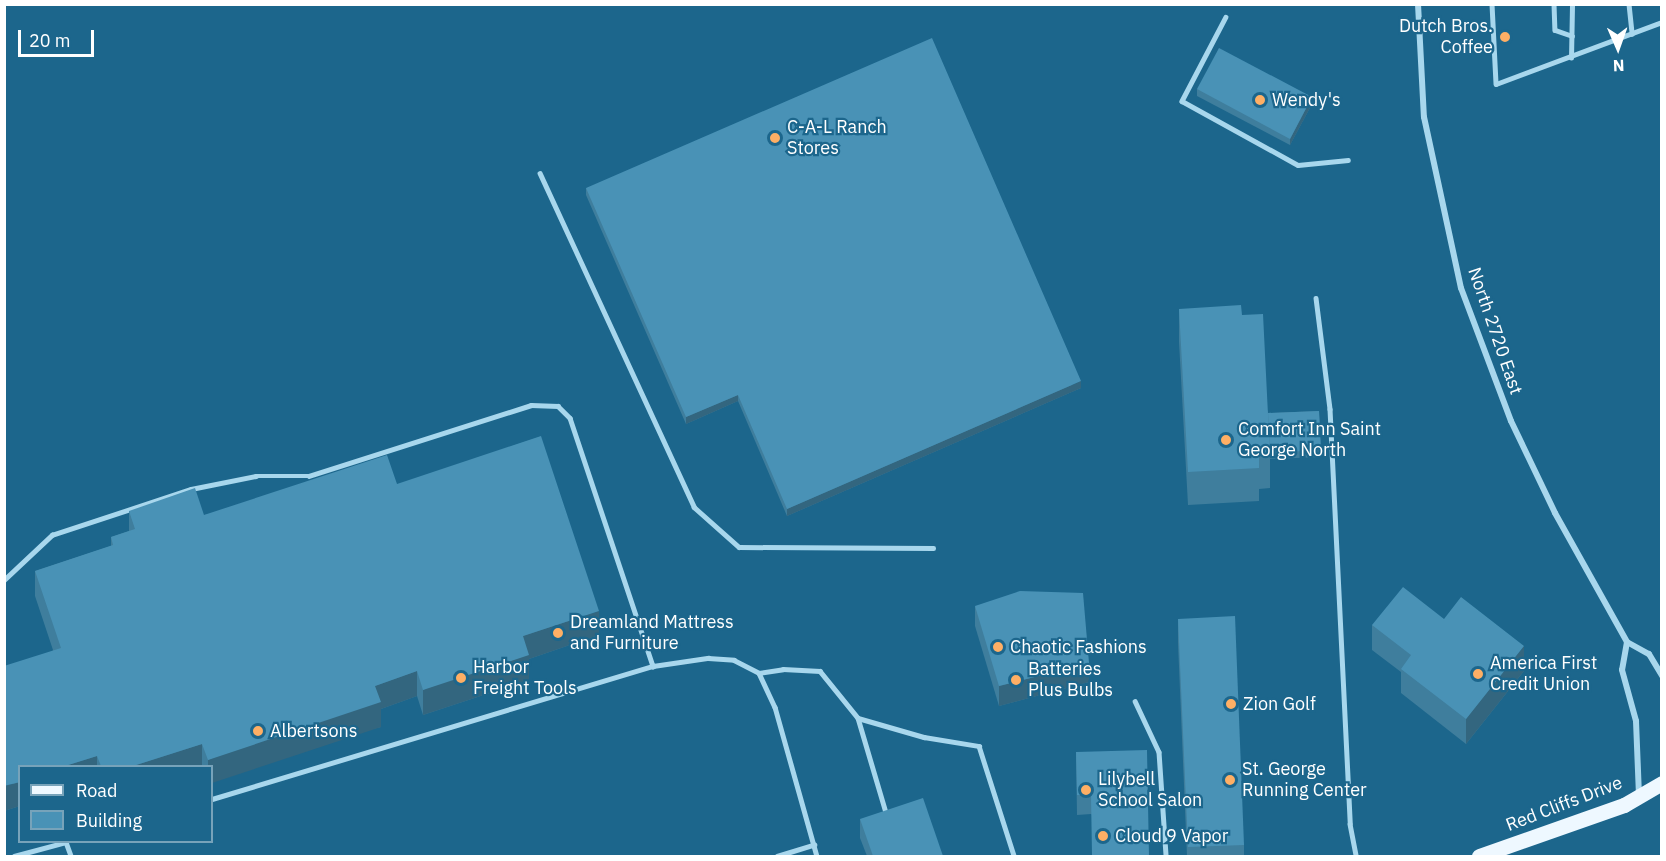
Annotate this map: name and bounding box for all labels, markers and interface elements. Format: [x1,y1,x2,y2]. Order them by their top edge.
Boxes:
place label: Dutch Bros. Coffee [1399,16,1493,58]
scale bar [21,18,98,56]
north arrow [1588,18,1648,78]
text: 20 m [29,29,71,52]
marker: Dutch Bros. Coffee [1498,30,1512,44]
text: N [1612,56,1625,76]
place label: Wendy's [1272,89,1341,111]
marker: Wendy's [1253,93,1267,107]
place label: C-A-L Ranch Stores [787,117,887,160]
marker: C-A-L Ranch Stores [768,131,782,145]
street label: North 2720 East [1463,265,1527,397]
place label: Comfort Inn Saint George North [1238,419,1381,462]
marker: Comfort Inn Saint George North [1219,433,1233,447]
place label: Dreamland Mattress and Furniture [570,612,734,654]
marker: Dreamland Mattress and Furniture [551,626,565,640]
place label: Chaotic Fashions [1010,636,1147,658]
marker: Chaotic Fashions [991,640,1005,654]
place label: America First Credit Union [1490,653,1597,696]
place label: Harbor Freight Tools [473,657,577,700]
place label: Batteries Plus Bulbs [1028,659,1113,702]
marker: America First Credit Union [1471,667,1485,681]
marker: Harbor Freight Tools [454,671,468,685]
marker: Batteries Plus Bulbs [1009,673,1023,687]
place label: Zion Golf [1243,693,1316,715]
marker: Zion Golf [1224,697,1238,711]
place label: Albertsons [270,720,358,742]
marker: Albertsons [251,724,265,738]
place label: St. George Running Center [1242,759,1367,802]
legend [18,765,213,843]
place label: Lilybell School Salon [1098,769,1202,812]
street label: Red Cliffs Drive [1503,772,1625,836]
marker: St. George Running Center [1223,773,1237,787]
text: Road [76,779,117,802]
marker: Lilybell School Salon [1079,783,1093,797]
text: Building [76,809,142,832]
place label: Cloud 9 Vapor [1115,825,1228,847]
marker: Cloud 9 Vapor [1096,829,1110,843]

